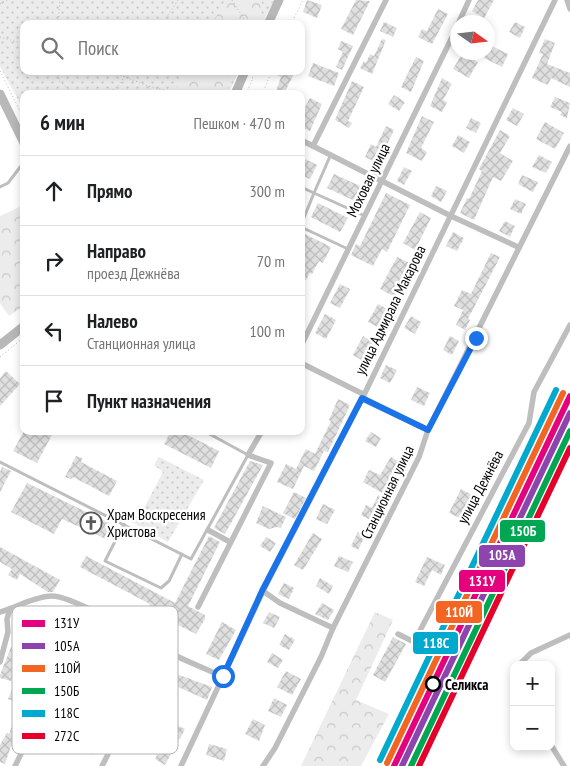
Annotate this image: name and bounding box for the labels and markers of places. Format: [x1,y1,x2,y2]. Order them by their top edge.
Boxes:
place label: Храм Воскресения Христова [107,505,206,541]
church icon: Храм Воскресения Христова [79,511,103,535]
place label: Селикса [445,675,488,694]
marker: Селикса [425,676,441,692]

